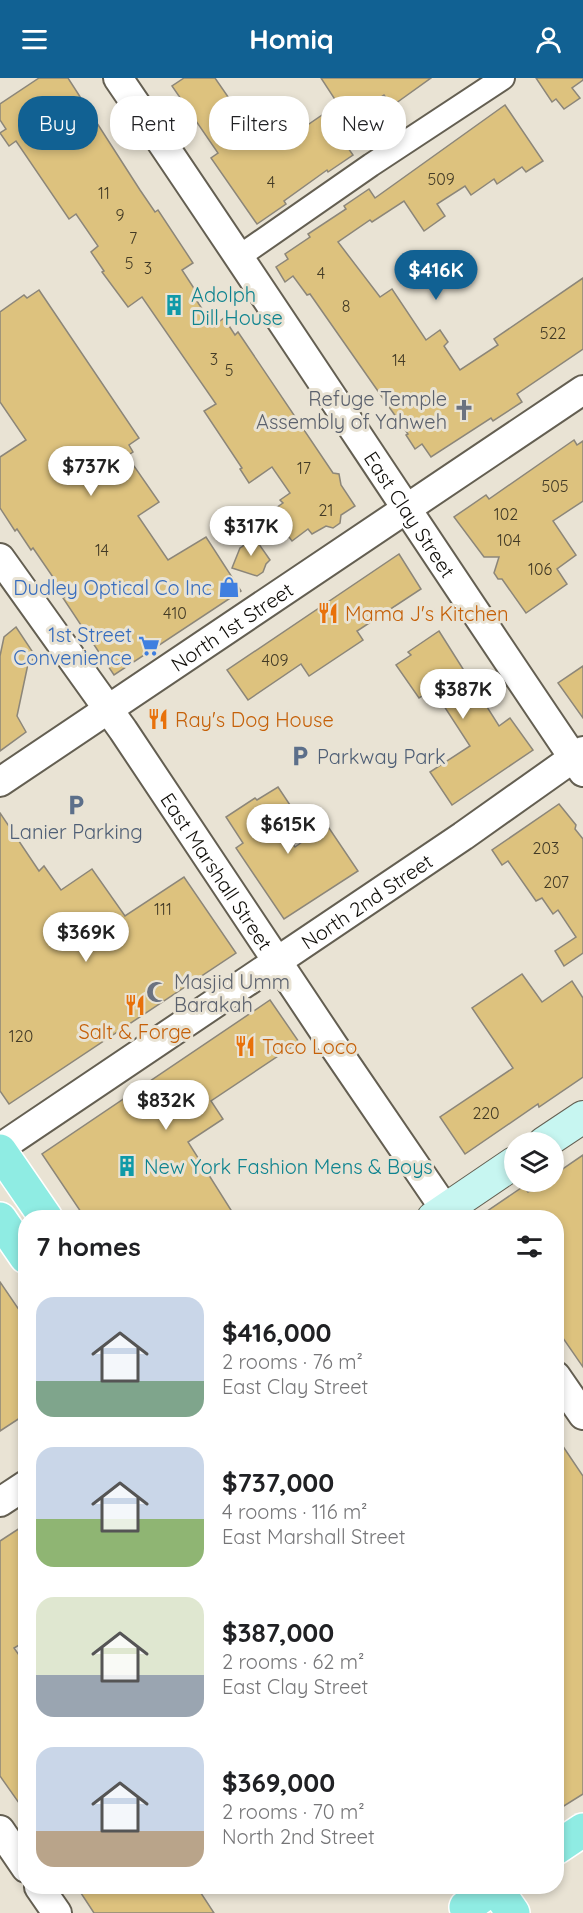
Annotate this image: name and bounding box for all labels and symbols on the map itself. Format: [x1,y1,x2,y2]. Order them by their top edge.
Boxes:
house number: 509 [427,169,455,189]
house number: 4 [267,172,275,192]
house number: 11 [98,183,110,203]
house number: 9 [116,205,125,225]
house number: 7 [129,228,137,248]
pin: $416K [394,250,478,301]
house number: 5 [125,253,133,273]
house number: 3 [144,258,152,278]
house number: 4 [317,263,325,283]
place label: Adolph Dill House [191,282,283,330]
building icon: Adolph Dill House [162,293,186,317]
house number: 8 [342,296,350,316]
house number: 522 [540,323,566,343]
house number: 3 [210,349,218,369]
house number: 14 [392,350,406,370]
house number: 5 [225,360,233,380]
place label: Refuge Temple Assembly of Yahweh [256,386,447,434]
church icon: Refuge Temple Assembly of Yahweh [452,398,476,422]
pin: $737K [49,446,133,497]
street label: East Clay Street [359,446,461,582]
house number: 17 [297,458,311,478]
house number: 505 [542,476,568,496]
house number: 21 [319,500,333,520]
house number: 102 [494,504,518,524]
pin: $317K [209,506,293,557]
house number: 104 [497,530,521,550]
house number: 14 [95,540,109,560]
house number: 106 [528,559,552,579]
place label: Dudley Optical Co Inc [13,575,212,600]
shop icon: Dudley Optical Co Inc [217,575,241,599]
street label: North 1st Street [166,576,297,676]
restaurant icon: Mama J's Kitchen [316,601,340,625]
place label: Mama J's Kitchen [345,601,509,626]
house number: 410 [163,603,187,623]
place label: 1st Street Convenience [13,622,132,670]
supermarket icon: 1st Street Convenience [137,634,161,658]
house number: 409 [262,650,289,670]
pin: $387K [421,669,505,720]
restaurant icon: Ray's Dog House [146,707,170,731]
place label: Ray's Dog House [175,707,334,732]
parking icon: Parkway Park [288,744,312,768]
place label: Parkway Park [317,744,446,769]
street label: East Marshall Street [156,788,279,955]
parking icon: Lanier Parking [64,793,88,817]
pin: $615K [246,804,330,855]
place label: Lanier Parking [9,819,143,844]
house number: 203 [533,838,559,858]
street label: North 2nd Street [296,848,437,954]
house number: 207 [543,872,569,892]
house number: 111 [154,899,172,919]
pin: $369K [44,912,128,963]
place label: Masjid Umm Barakah [174,969,290,1017]
mosque icon: Masjid Umm Barakah [145,980,169,1004]
restaurant icon: Salt & Forge [123,993,147,1017]
place label: Salt & Forge [78,1019,192,1044]
house number: 120 [9,1026,33,1046]
restaurant icon: Taco Loco [233,1034,257,1058]
place label: Taco Loco [262,1034,357,1059]
pin: $832K [124,1080,208,1131]
house number: 220 [472,1103,500,1123]
building icon: New York Fashion Mens & Boys [115,1154,139,1178]
place label: New York Fashion Mens & Boys [144,1154,433,1179]

